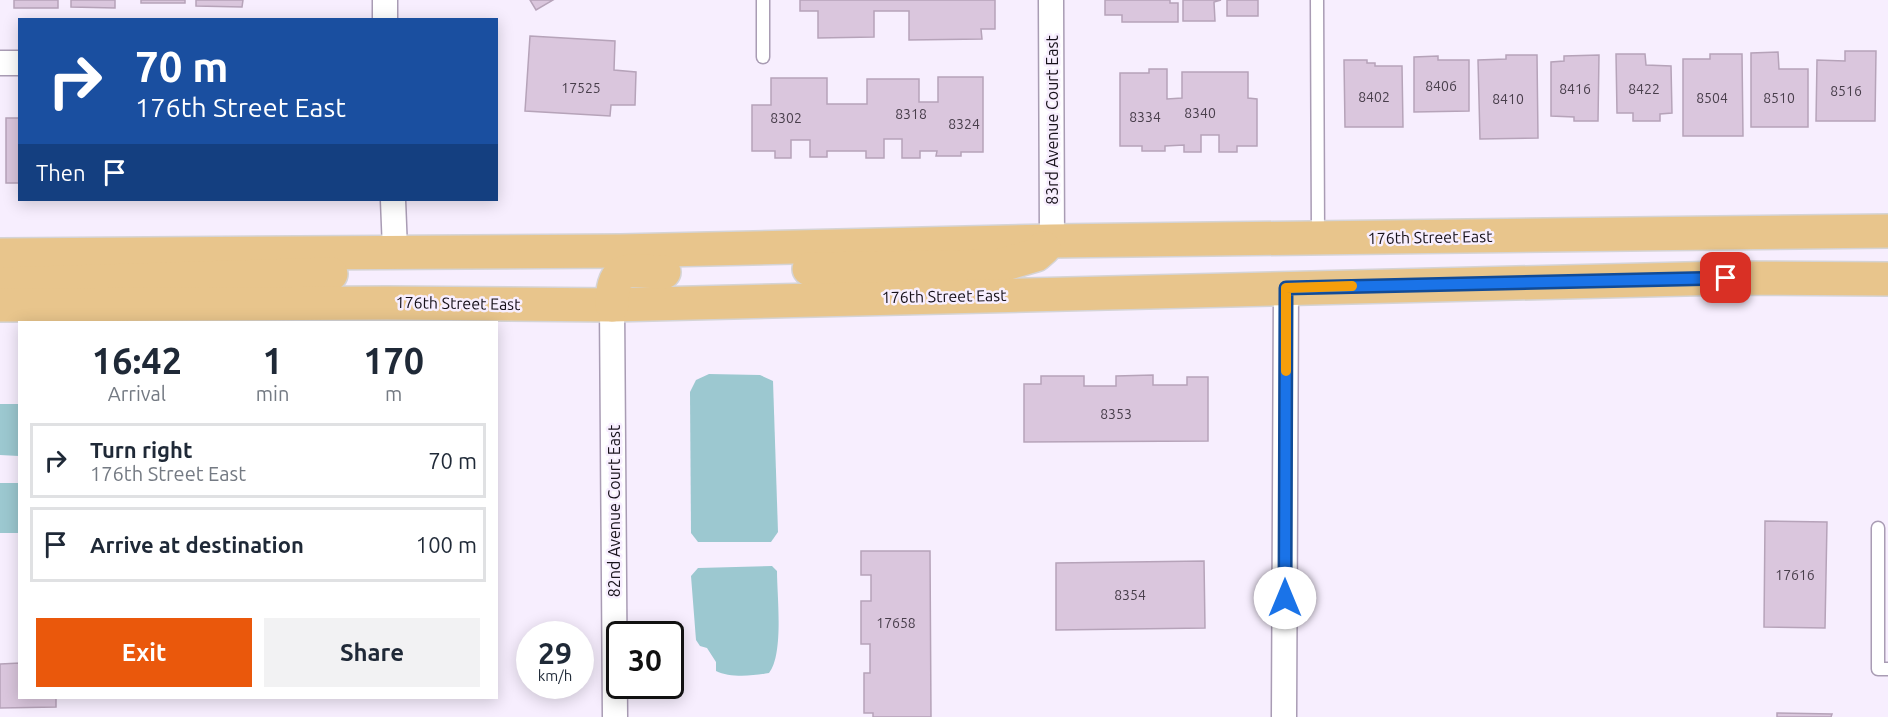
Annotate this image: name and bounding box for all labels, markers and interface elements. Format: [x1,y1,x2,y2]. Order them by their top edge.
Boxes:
street label: 83rd Avenue Court East [1043,35,1061,205]
icon: right [36,42,114,120]
text: 70 m [135,43,229,90]
house number: 8406 [1425,78,1457,94]
house number: 17525 [561,80,601,96]
house number: 8416 [1559,81,1591,97]
house number: 8422 [1628,81,1660,97]
house number: 8516 [1830,83,1862,99]
house number: 8402 [1358,89,1390,105]
house number: 8504 [1696,90,1728,106]
house number: 8510 [1763,90,1795,106]
house number: 8410 [1492,91,1524,107]
text: 176th Street East [135,92,346,122]
house number: 8340 [1184,105,1216,121]
house number: 8318 [895,106,927,122]
house number: 8334 [1129,109,1161,125]
house number: 8302 [770,110,802,126]
house number: 8324 [948,116,980,132]
icon: arrive [98,156,131,189]
text: Then [36,160,86,185]
street label: 176th Street East [1367,227,1493,247]
pin [1700,252,1751,303]
icon: arrive [1709,261,1742,294]
street label: 176th Street East [881,286,1007,306]
street label: 176th Street East [395,293,521,313]
text: 16:42 [92,340,182,381]
text: 1 [262,340,283,381]
text: 170 [363,340,424,381]
text: Arrival [108,382,166,405]
text: min [256,382,289,405]
text: m [385,382,402,405]
house number: 8353 [1100,406,1132,422]
street label: 82nd Avenue Court East [605,424,623,597]
text: Turn right [90,437,192,462]
icon: right [39,444,72,477]
text: 70 m [428,448,477,473]
text: 176th Street East [90,462,246,485]
icon: arrive [39,528,72,561]
text: Arrive at destination [90,532,304,557]
text: 100 m [416,532,477,557]
position arrow [1253,566,1317,630]
house number: 17616 [1775,567,1815,583]
house number: 8354 [1114,587,1146,603]
house number: 17658 [876,615,916,631]
button: Exit [36,618,252,687]
button: Share [264,618,480,687]
speed limit sign: 30 [606,621,684,699]
text: 29 [538,636,572,670]
text: km/h [538,667,572,684]

